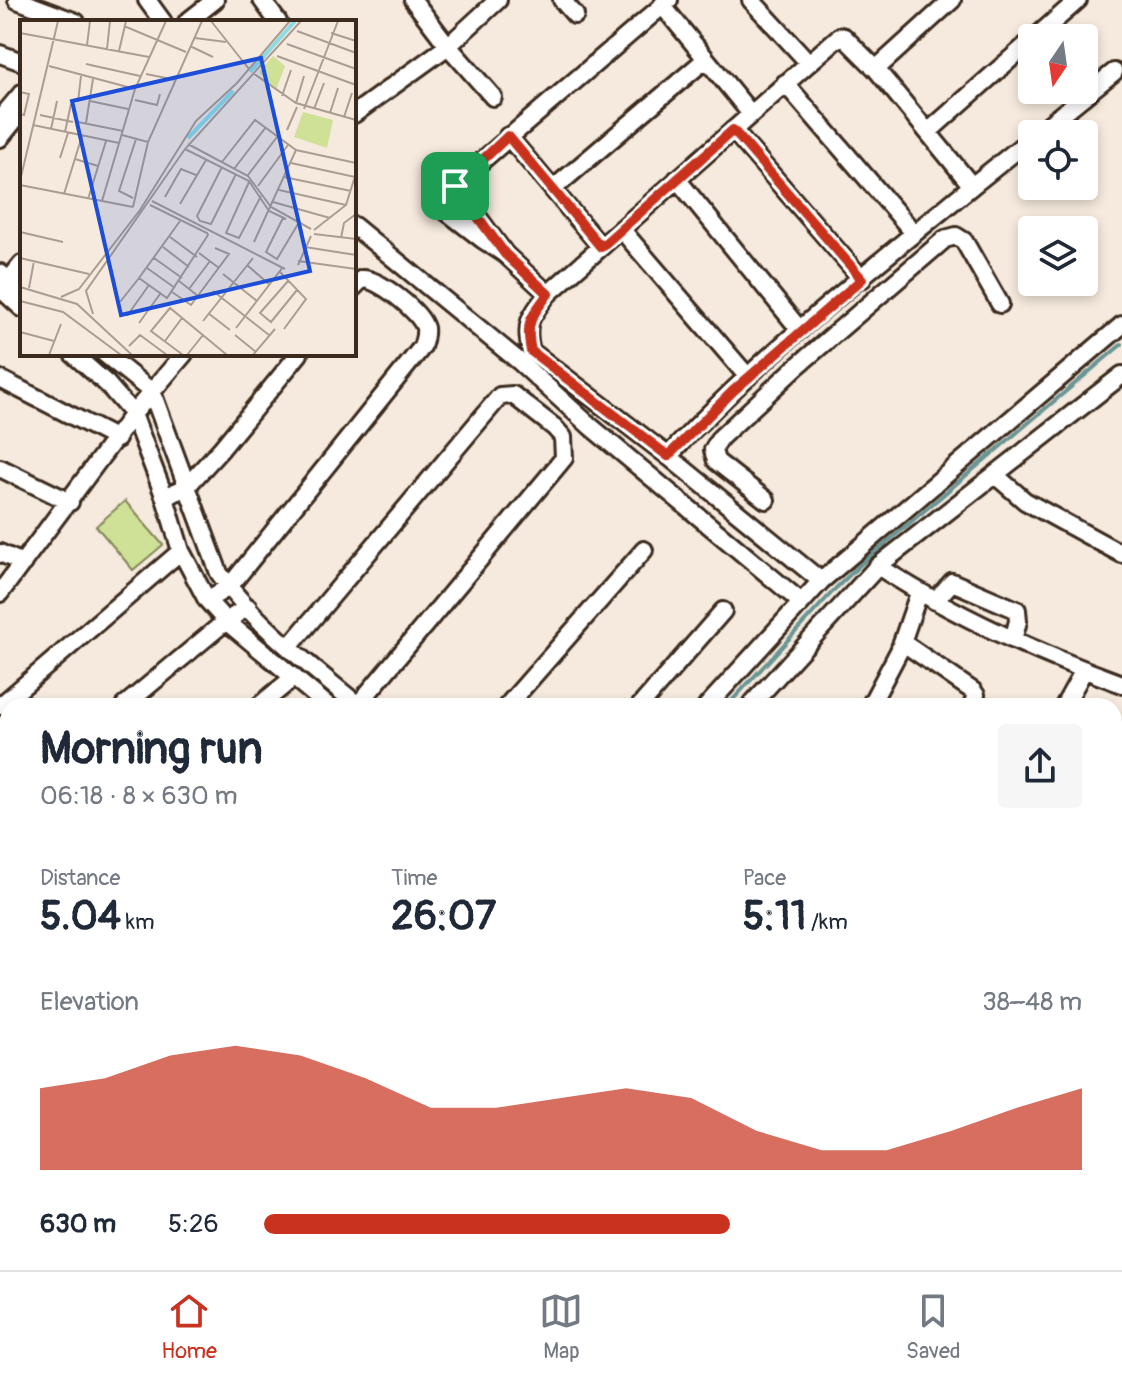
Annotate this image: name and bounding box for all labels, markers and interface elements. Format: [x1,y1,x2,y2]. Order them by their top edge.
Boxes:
inset map [20,20,356,356]
north arrow [1018,24,1098,104]
map controls [1018,24,1098,296]
button: locate [1018,120,1098,200]
pin [421,152,489,220]
icon: arrive [433,164,477,208]
button: layers [1018,216,1098,296]
text: Morning run [40,722,263,777]
button: share [998,724,1082,808]
text: 06:18 · 8 × 630 m [40,780,238,812]
text: Distance [40,864,120,892]
text: Time [391,864,437,892]
text: Pace [743,864,786,892]
text: 5.04 [40,892,121,941]
text: 26:07 [391,892,496,941]
text: 5:11 [743,892,806,941]
text: km [121,908,154,936]
text: /km [806,908,848,936]
text: Elevation [40,986,139,1018]
text: 38–48 m [982,986,1082,1018]
text: 630 m [40,1208,116,1240]
text: 5:26 [168,1208,219,1240]
tab: Home [161,1289,217,1365]
tab: Map [539,1289,583,1365]
tab: Saved [906,1289,961,1365]

